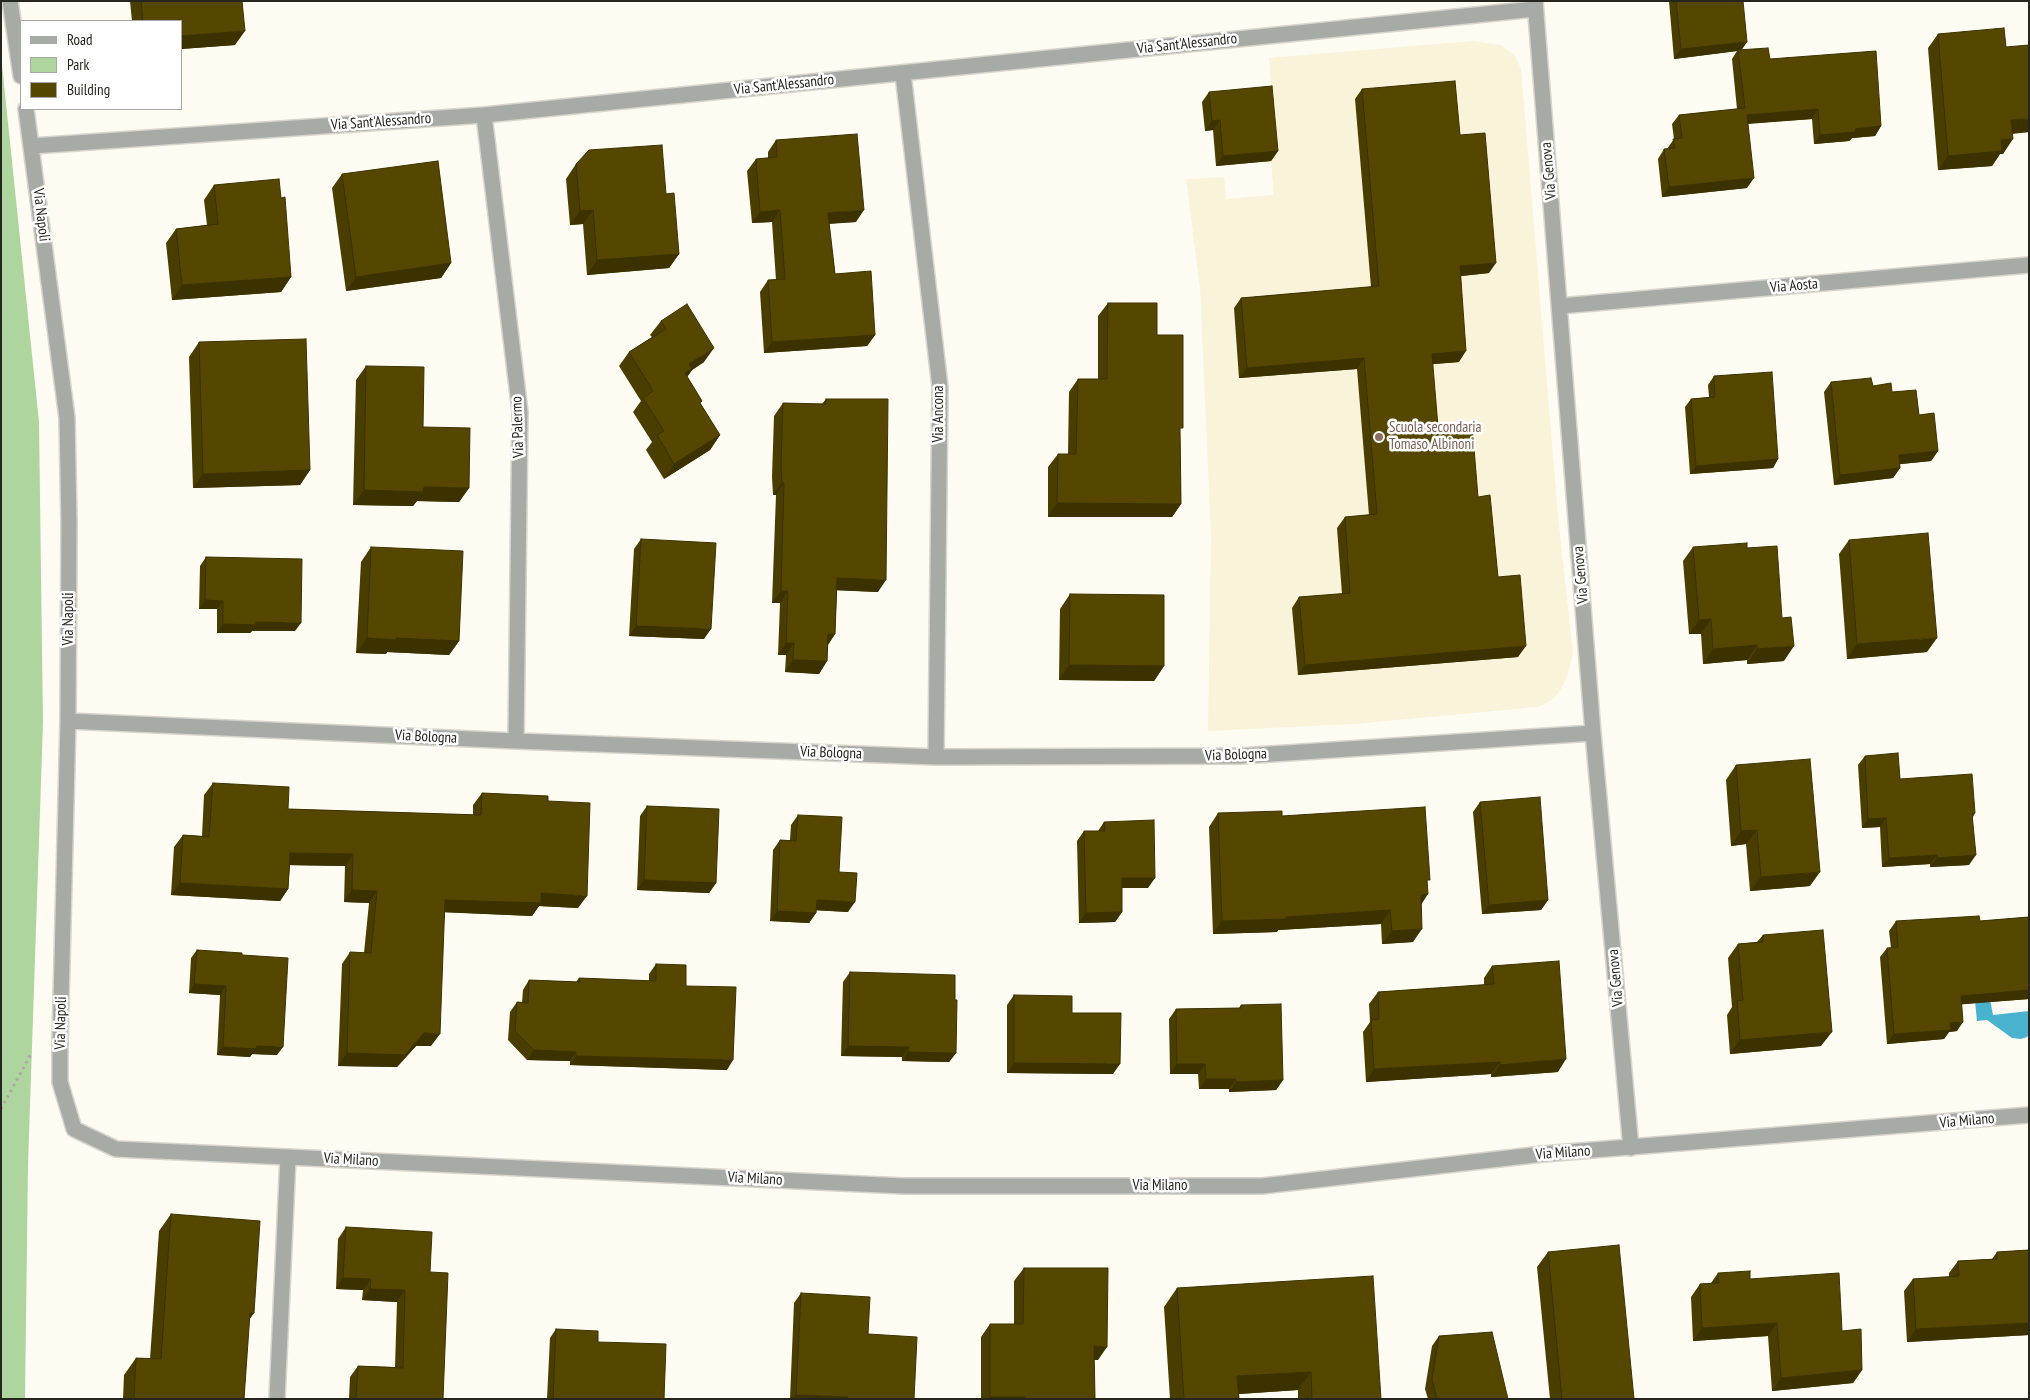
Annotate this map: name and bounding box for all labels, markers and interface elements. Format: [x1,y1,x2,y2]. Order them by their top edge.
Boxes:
legend [20,20,182,110]
text: Road [67,30,93,49]
street label: Via Sant'Alessandro [1136,30,1238,58]
text: Park [67,55,89,74]
street label: Via Sant'Alessandro [733,71,835,99]
text: Building [67,80,110,99]
street label: Via Sant'Alessandro [330,110,432,134]
street label: Via Genova [1538,141,1560,201]
street label: Via Napoli [29,187,53,243]
street label: Via Aosta [1769,275,1819,297]
street label: Via Ancona [930,385,948,443]
street label: Via Palermo [508,396,528,458]
place label: Scuola secondaria Tomaso Albinoni [1389,419,1482,454]
marker: Scuola secondaria Tomaso Albinoni [1373,431,1385,443]
street label: Via Genova [1570,545,1592,605]
street label: Via Napoli [60,592,78,646]
street label: Via Bologna [395,726,457,748]
street label: Via Bologna [800,743,862,763]
street label: Via Bologna [1205,745,1267,765]
street label: Via Genova [1605,948,1627,1008]
street label: Via Napoli [52,996,70,1050]
street label: Via Milano [1939,1110,1995,1132]
street label: Via Milano [1535,1142,1591,1164]
street label: Via Milano [323,1150,379,1170]
street label: Via Milano [727,1169,783,1189]
street label: Via Milano [1133,1177,1187,1195]

